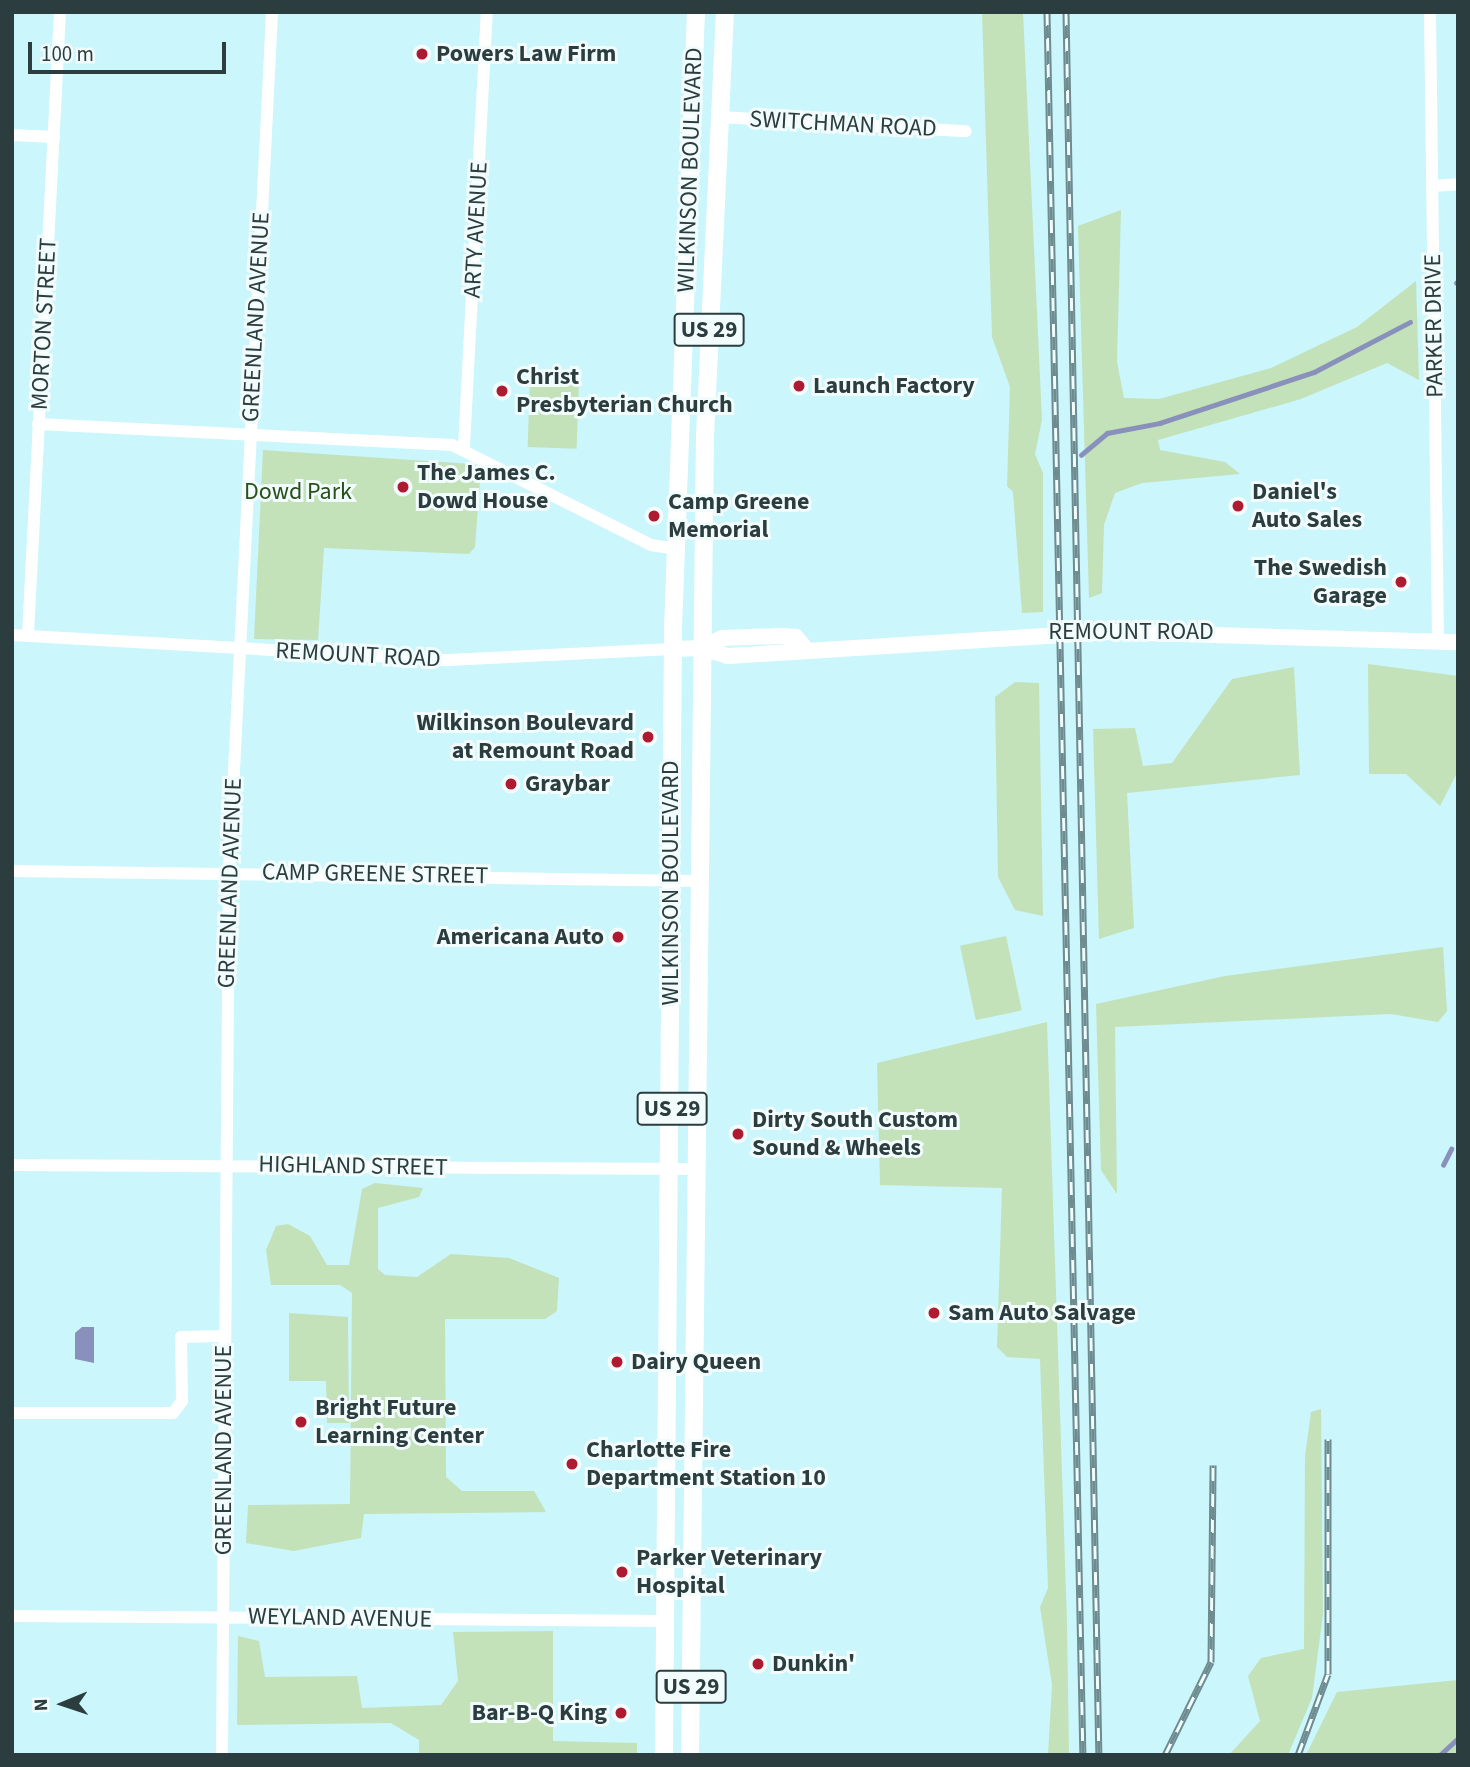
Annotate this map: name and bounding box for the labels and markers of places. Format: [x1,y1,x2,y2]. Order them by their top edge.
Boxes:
place label: Powers Law Firm [436,40,616,68]
marker: Powers Law Firm [414,46,430,62]
place label: Christ Presbyterian Church [516,363,733,419]
place label: Launch Factory [813,372,975,400]
marker: Launch Factory [791,378,807,394]
marker: Christ Presbyterian Church [494,383,510,399]
place label: The James C. Dowd House [417,459,556,515]
place label: Daniel's Auto Sales [1252,478,1362,534]
marker: The James C. Dowd House [395,479,411,495]
place label: Camp Greene Memorial [668,488,809,544]
marker: Daniel's Auto Sales [1230,498,1246,514]
marker: Camp Greene Memorial [646,508,662,524]
place label: The Swedish Garage [1254,554,1387,610]
marker: The Swedish Garage [1393,574,1409,590]
place label: Wilkinson Boulevard at Remount Road [417,709,634,765]
marker: Wilkinson Boulevard at Remount Road [640,729,656,745]
place label: Graybar [525,770,610,798]
marker: Graybar [503,776,519,792]
place label: Americana Auto [437,923,604,951]
marker: Americana Auto [610,929,626,945]
place label: Dirty South Custom Sound & Wheels [752,1106,958,1162]
marker: Dirty South Custom Sound & Wheels [730,1126,746,1142]
place label: Sam Auto Salvage [948,1299,1136,1327]
marker: Sam Auto Salvage [926,1305,942,1321]
place label: Dairy Queen [631,1348,761,1376]
marker: Dairy Queen [609,1354,625,1370]
place label: Bright Future Learning Center [315,1394,484,1450]
marker: Bright Future Learning Center [293,1414,309,1430]
place label: Charlotte Fire Department Station 10 [586,1436,826,1492]
marker: Charlotte Fire Department Station 10 [564,1456,580,1472]
place label: Parker Veterinary Hospital [636,1544,822,1600]
marker: Parker Veterinary Hospital [614,1564,630,1580]
place label: Dunkin' [772,1650,855,1678]
marker: Dunkin' [750,1656,766,1672]
place label: Bar-B-Q King [471,1699,607,1727]
marker: Bar-B-Q King [613,1705,629,1721]

